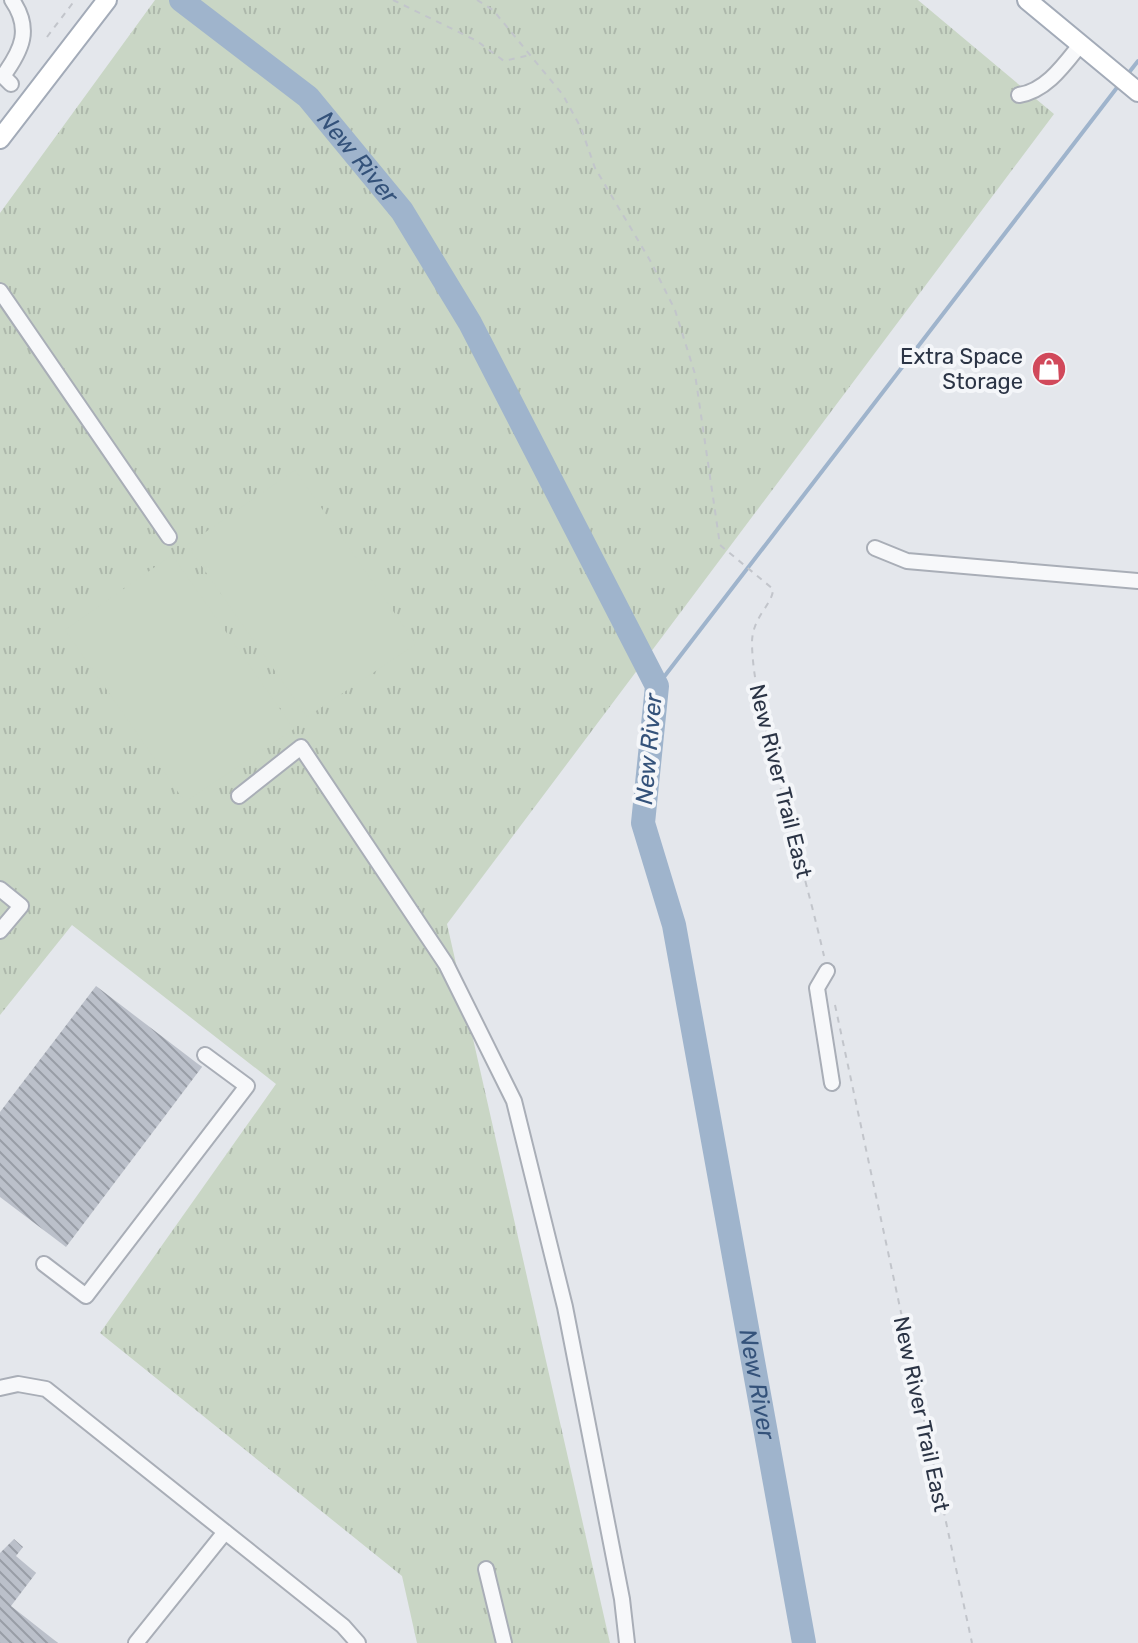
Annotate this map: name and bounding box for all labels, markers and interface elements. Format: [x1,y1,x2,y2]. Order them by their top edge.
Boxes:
water label: New River [311,105,405,210]
place label: Extra Space Storage [900,343,1023,395]
shop icon: Extra Space Storage [1030,350,1068,388]
street label: New River Trail East [743,681,818,881]
water label: New River [630,691,668,806]
street label: New River Trail East [888,1314,955,1515]
water label: New River [733,1327,781,1442]

